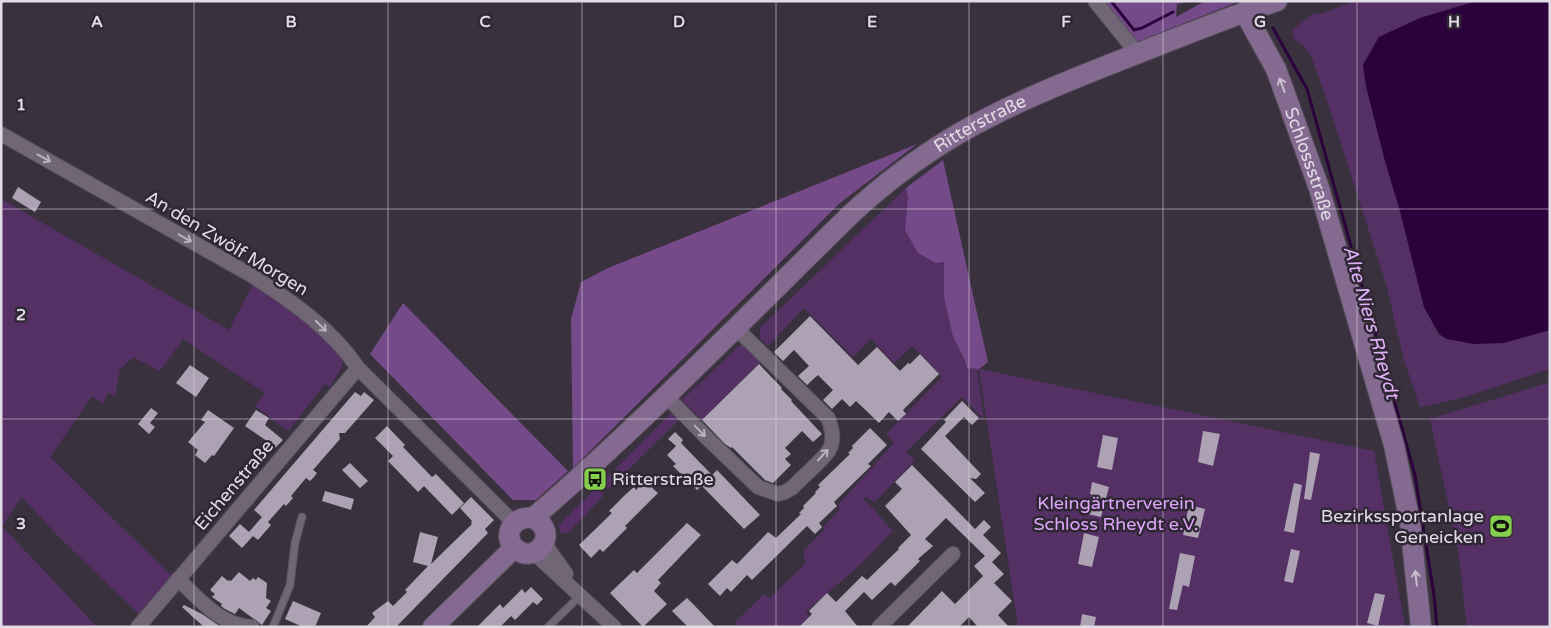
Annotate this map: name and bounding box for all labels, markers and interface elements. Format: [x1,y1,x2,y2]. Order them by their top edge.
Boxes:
text: A [91,12,103,32]
text: B [285,12,297,32]
text: C [479,12,491,32]
text: D [673,12,685,32]
text: E [867,12,877,32]
text: F [1061,12,1071,32]
text: G [1254,12,1266,32]
text: H [1448,12,1460,32]
one-way arrow [1277,78,1286,93]
street label: Ritterstraße [930,90,1030,157]
text: 1 [16,95,26,115]
street label: Schlossstraße [1280,104,1339,223]
one-way arrow [36,153,50,163]
street label: An den Zwölf Morgen [142,186,312,300]
one-way arrow [178,233,192,243]
water label: Alte Niers Rheydt [1339,243,1404,404]
text: 2 [16,305,26,325]
one-way arrow [315,320,327,332]
one-way arrow [694,425,706,437]
street label: Eichenstraße [190,435,278,535]
one-way arrow [817,449,829,462]
bus stop icon: Ritterstraße [582,466,608,492]
place label: Ritterstraße [612,468,714,490]
park label: Kleingärtnerverein Schloss Rheydt e.V. [1033,492,1199,535]
place label: Bezirkssportanlage Geneicken [1321,505,1484,548]
sports icon: Bezirkssportanlage Geneicken [1488,513,1514,539]
text: 3 [16,514,26,534]
one-way arrow [1411,571,1421,587]

